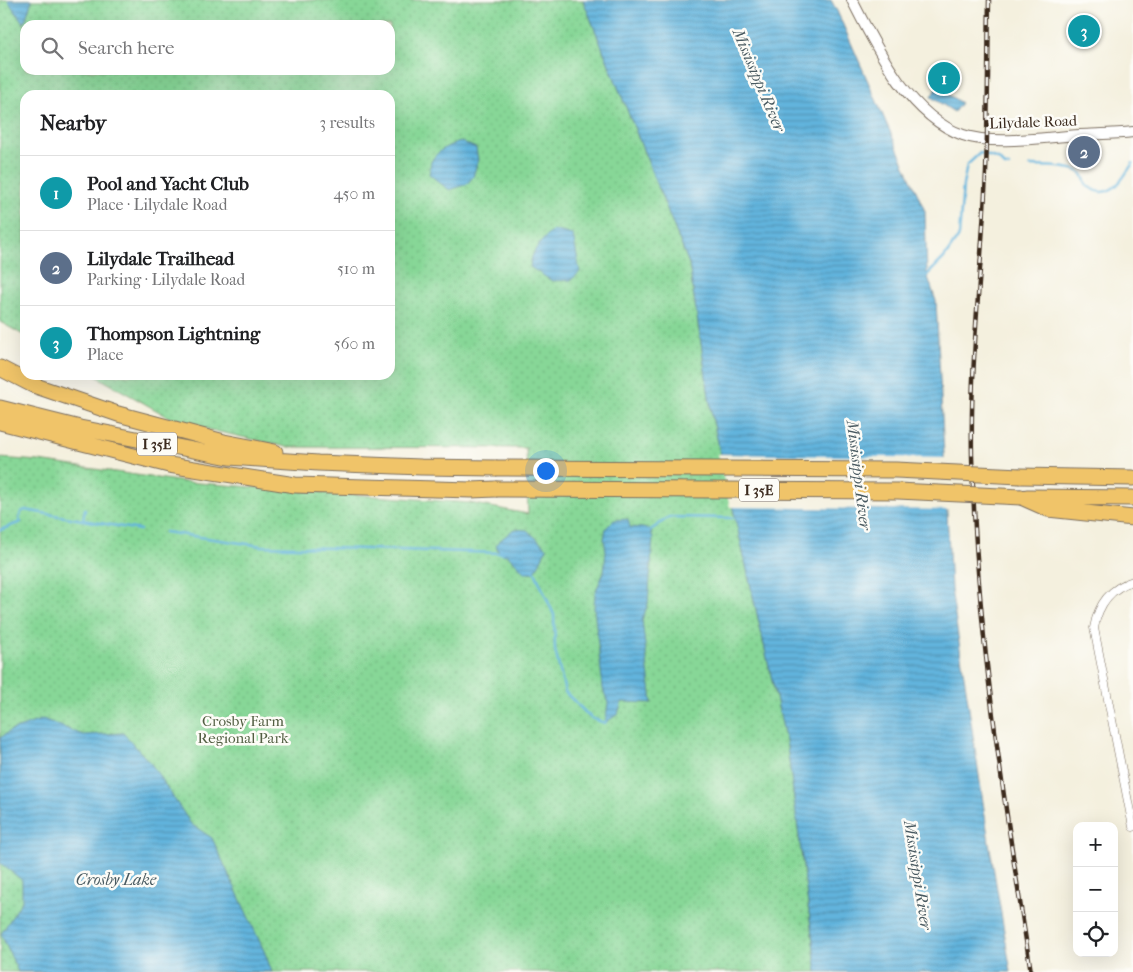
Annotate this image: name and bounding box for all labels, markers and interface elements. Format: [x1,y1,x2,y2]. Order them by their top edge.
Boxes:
pin: 3 [1068,12,1100,50]
search box [20,20,395,75]
water label: Mississippi River [728,25,790,136]
icon: search [38,34,66,62]
text: Search here [78,37,174,59]
pin: 1 [928,59,960,97]
text: Nearby [40,111,106,135]
street label: Lilydale Road [989,111,1078,133]
text: 3 results [319,113,375,132]
pin: 2 [1068,133,1100,171]
text: Pool and Yacht Club [87,173,249,195]
text: 1 [53,184,59,203]
text: 450 m [334,184,375,203]
text: Place · Lilydale Road [87,195,227,214]
text: Lilydale Trailhead [87,248,234,270]
text: 2 [52,259,60,278]
text: 510 m [337,259,375,278]
text: Parking · Lilydale Road [87,270,245,289]
text: Thompson Lightning [87,323,260,345]
text: 3 [53,334,59,353]
text: 560 m [334,334,375,353]
text: Place [87,345,123,364]
water label: Mississippi River [843,418,875,533]
road number: I 35E [137,432,177,456]
your location [533,458,559,484]
road number: I 35E [739,478,779,502]
park label: Crosby Farm Regional Park [198,712,289,747]
water label: Mississippi River [900,818,936,933]
map controls [1073,822,1118,957]
button: + [1073,822,1118,867]
button: − [1073,867,1118,912]
water label: Crosby Lake [76,870,157,889]
button: locate [1073,912,1118,957]

